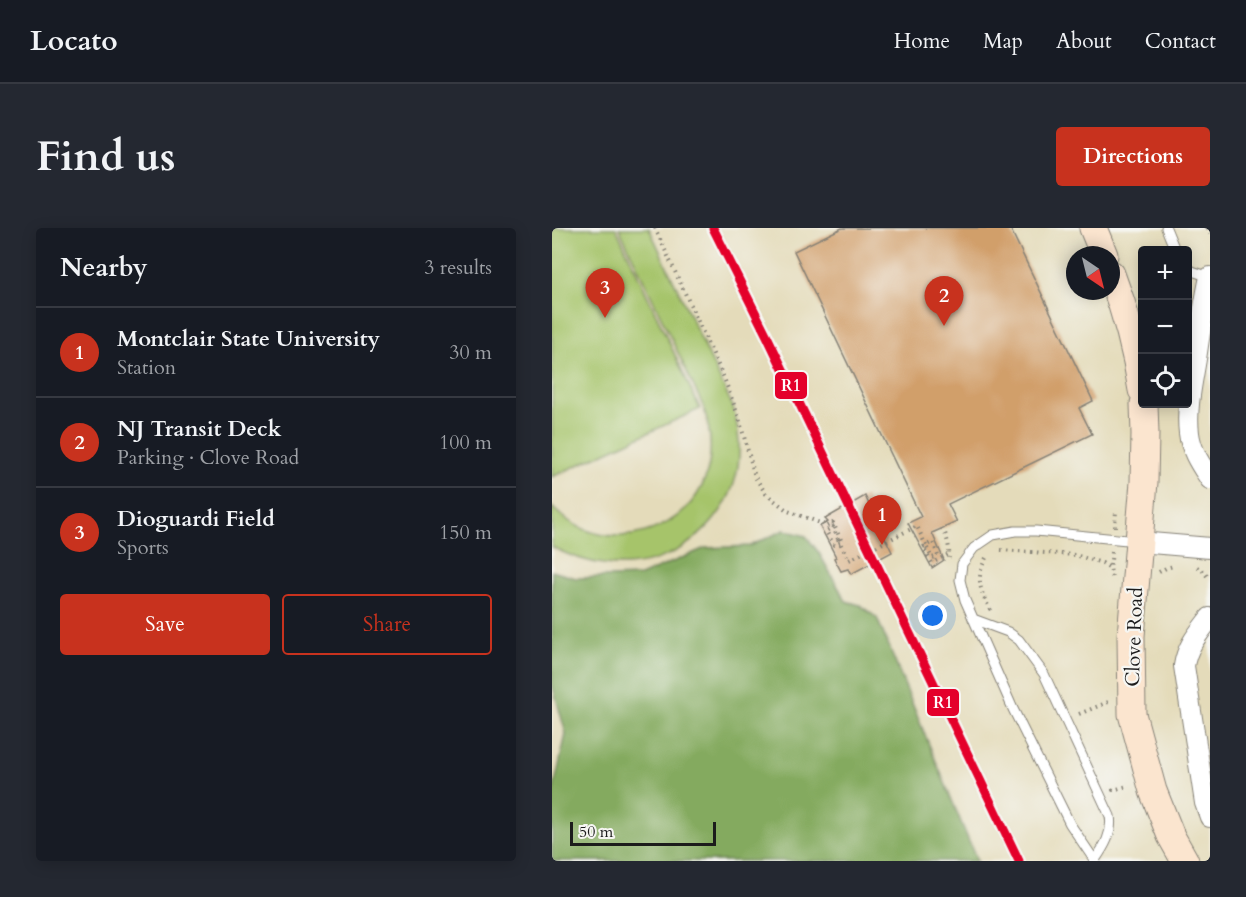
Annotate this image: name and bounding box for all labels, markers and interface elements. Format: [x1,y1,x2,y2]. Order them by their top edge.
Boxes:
text: Locato [30,22,118,60]
text: Home [894,27,950,56]
text: Map [983,27,1023,56]
text: About [1056,27,1112,56]
text: Contact [1145,27,1216,56]
button: Directions [1056,127,1210,186]
text: Find us [36,128,176,185]
north arrow [1066,246,1120,300]
map controls [1138,246,1192,408]
button: + [1138,246,1192,300]
text: Nearby [60,250,148,285]
text: 3 results [424,254,492,281]
pin: 3 [586,268,624,318]
pin: 2 [924,276,964,326]
button: − [1138,300,1192,354]
text: Montclair State University [117,324,380,354]
text: 1 [74,339,85,366]
text: 30 m [449,339,492,366]
text: Station [117,354,176,381]
button: locate [1138,354,1192,408]
line badge: R1 [774,371,808,400]
text: R1 [781,375,801,397]
text: NJ Transit Deck [117,414,281,444]
text: 2 [74,429,85,456]
text: 100 m [439,429,492,456]
text: Parking · Clove Road [117,444,299,471]
pin: 1 [862,496,902,545]
text: Dioguardi Field [117,504,275,534]
text: 3 [74,519,85,546]
text: 150 m [439,519,492,546]
text: Sports [117,534,169,561]
street label: Clove Road [1119,586,1149,687]
button: Save [60,594,270,655]
button: Share [282,594,492,655]
your location [918,601,947,630]
line badge: R1 [926,688,960,717]
text: R1 [933,692,953,714]
scale bar [570,819,716,846]
text: 50 m [579,821,613,843]

